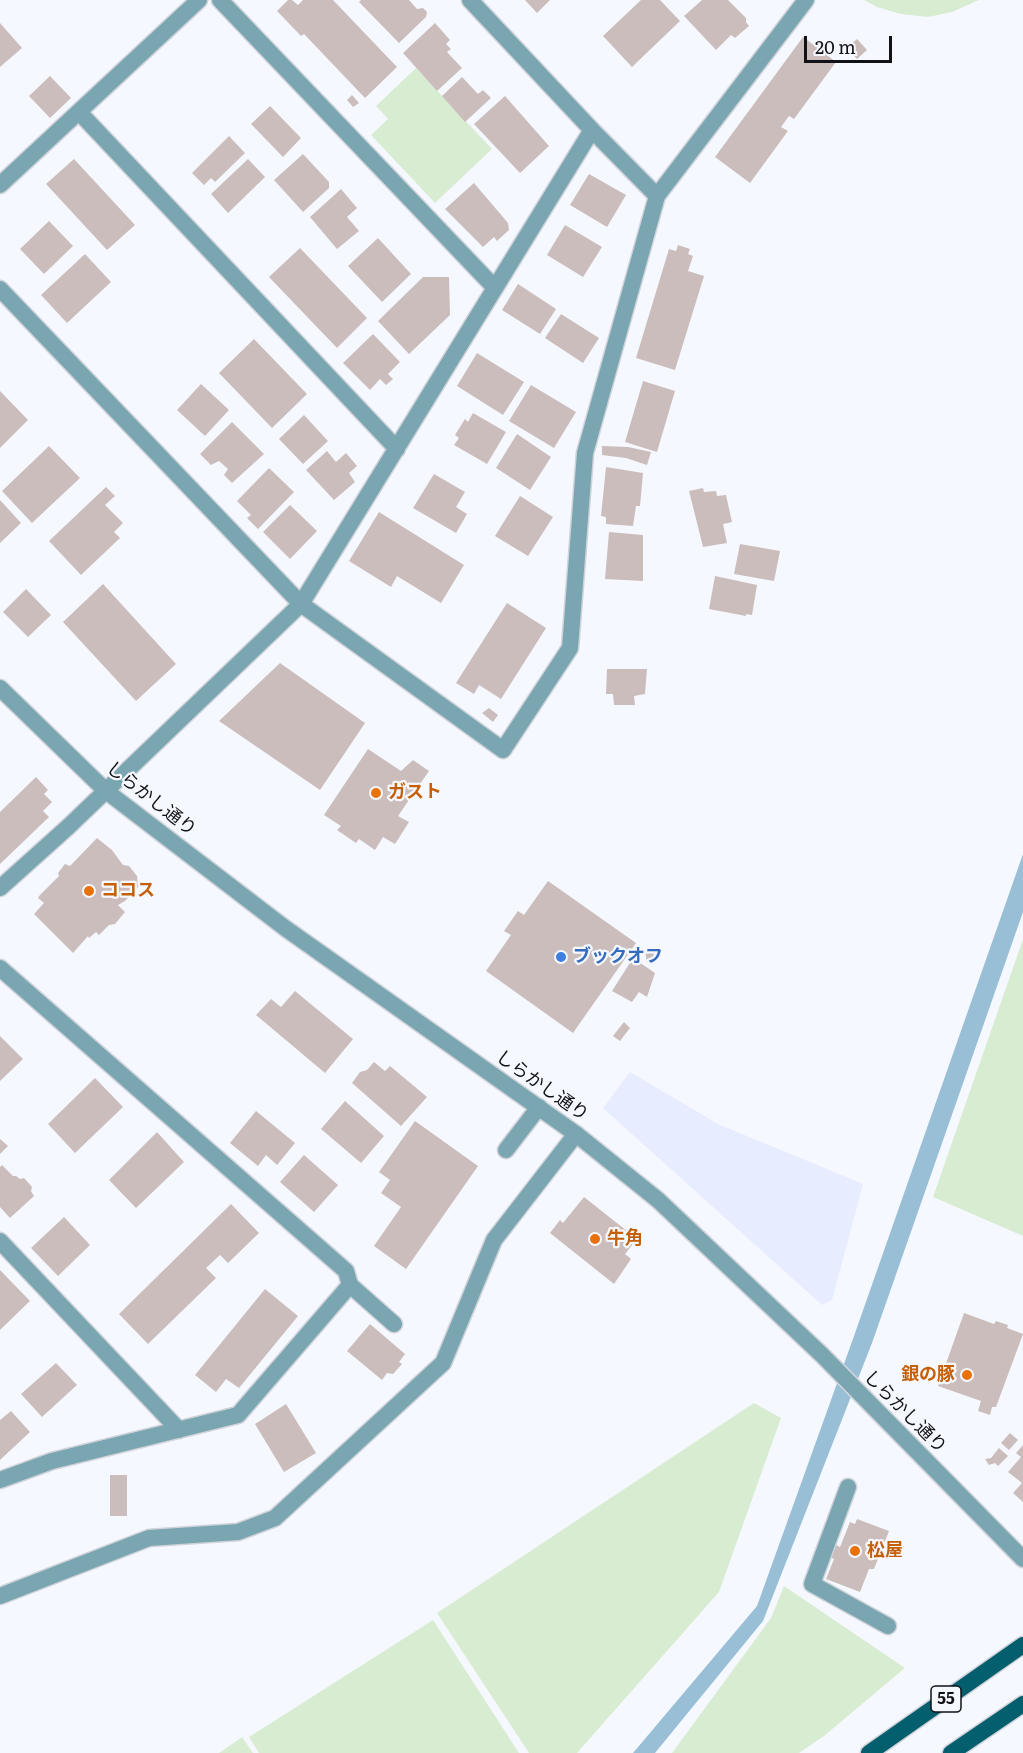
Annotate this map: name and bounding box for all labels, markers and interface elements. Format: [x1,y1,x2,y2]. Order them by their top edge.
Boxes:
scale bar [807,24,896,62]
text: 20 m [815,33,856,60]
street label: しらかし通り [102,757,200,841]
place label: ガスト [388,782,442,804]
marker: ガスト [369,786,383,800]
place label: ココス [101,880,155,902]
marker: ココス [82,884,96,898]
place label: ブックオフ [573,946,663,968]
marker: ブックオフ [554,950,568,964]
street label: しらかし通り [492,1046,592,1126]
place label: 牛角 [607,1228,643,1250]
marker: 牛角 [588,1232,602,1246]
place label: 銀の豚 [901,1364,955,1386]
street label: しらかし通り [859,1366,951,1458]
marker: 銀の豚 [960,1368,974,1382]
place label: 松屋 [867,1540,903,1562]
marker: 松屋 [848,1544,862,1558]
road number: 55 [931,1686,961,1712]

